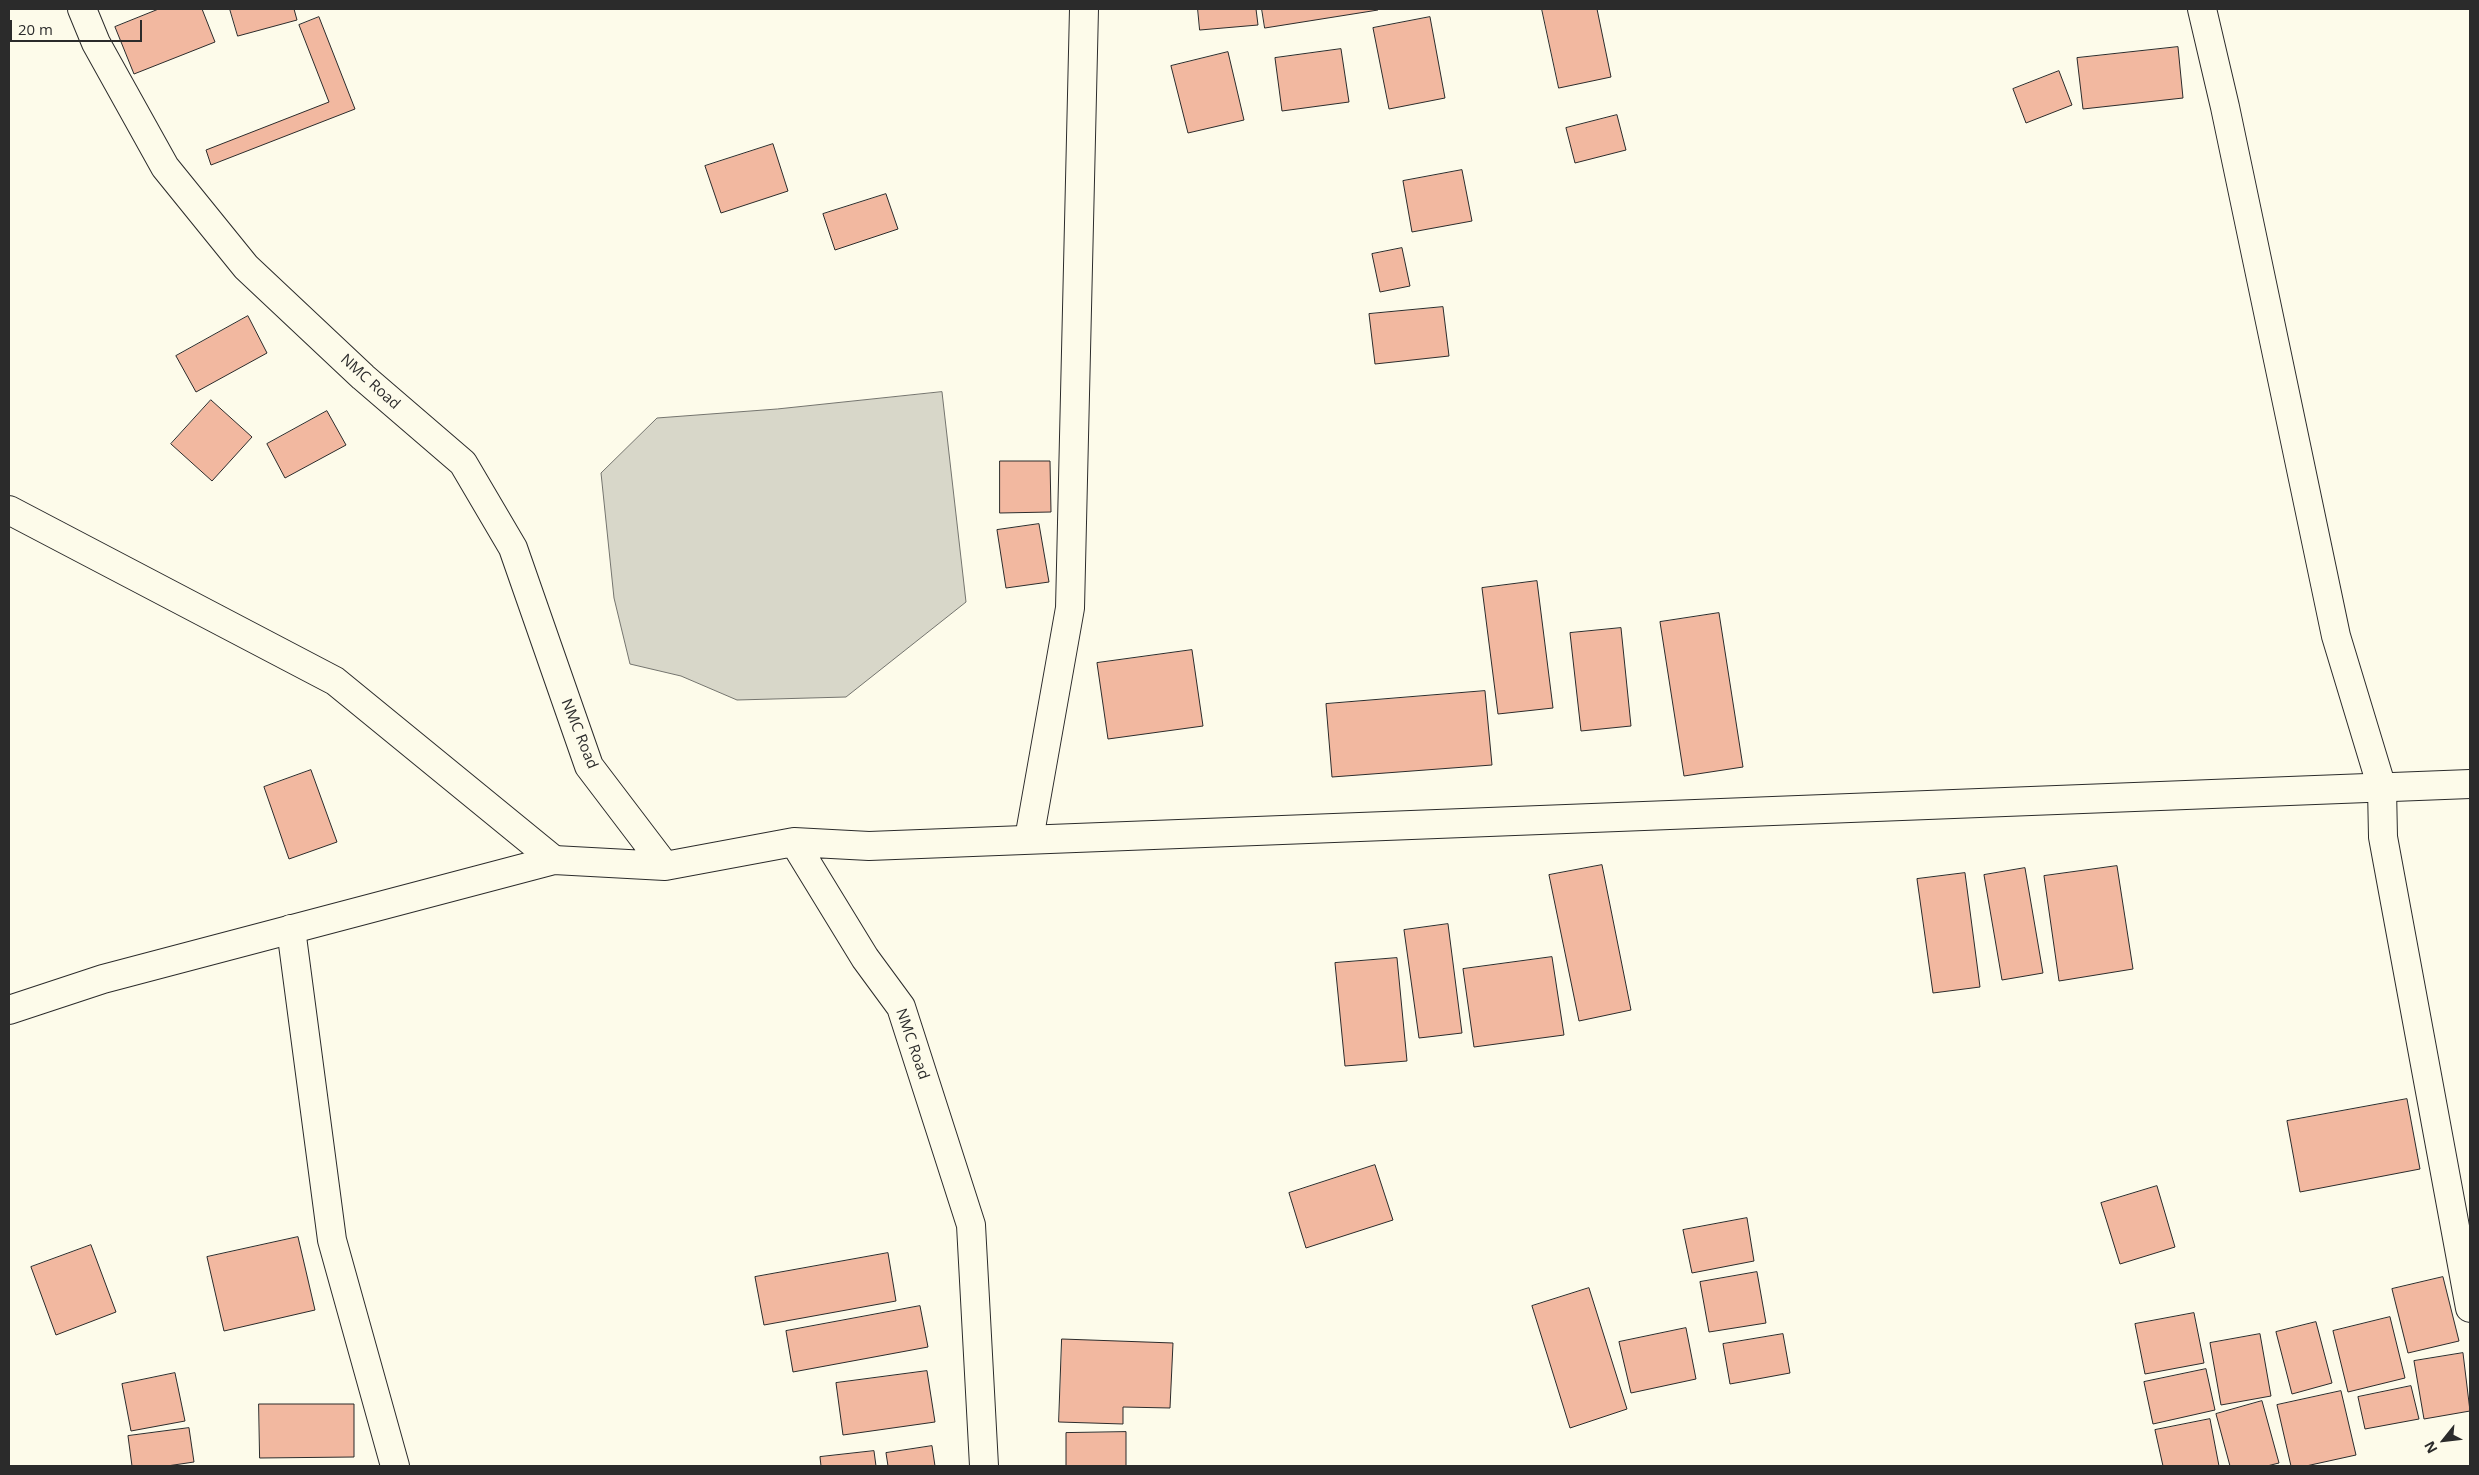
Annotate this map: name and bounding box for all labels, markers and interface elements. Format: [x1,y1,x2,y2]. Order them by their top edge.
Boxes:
scale bar [12,10,145,42]
text: 20 m [18,19,53,39]
street label: NMC Road [337,351,403,413]
street label: NMC Road [557,696,601,772]
street label: NMC Road [891,1006,933,1082]
north arrow [2419,1415,2469,1465]
text: N [2419,1438,2442,1457]

